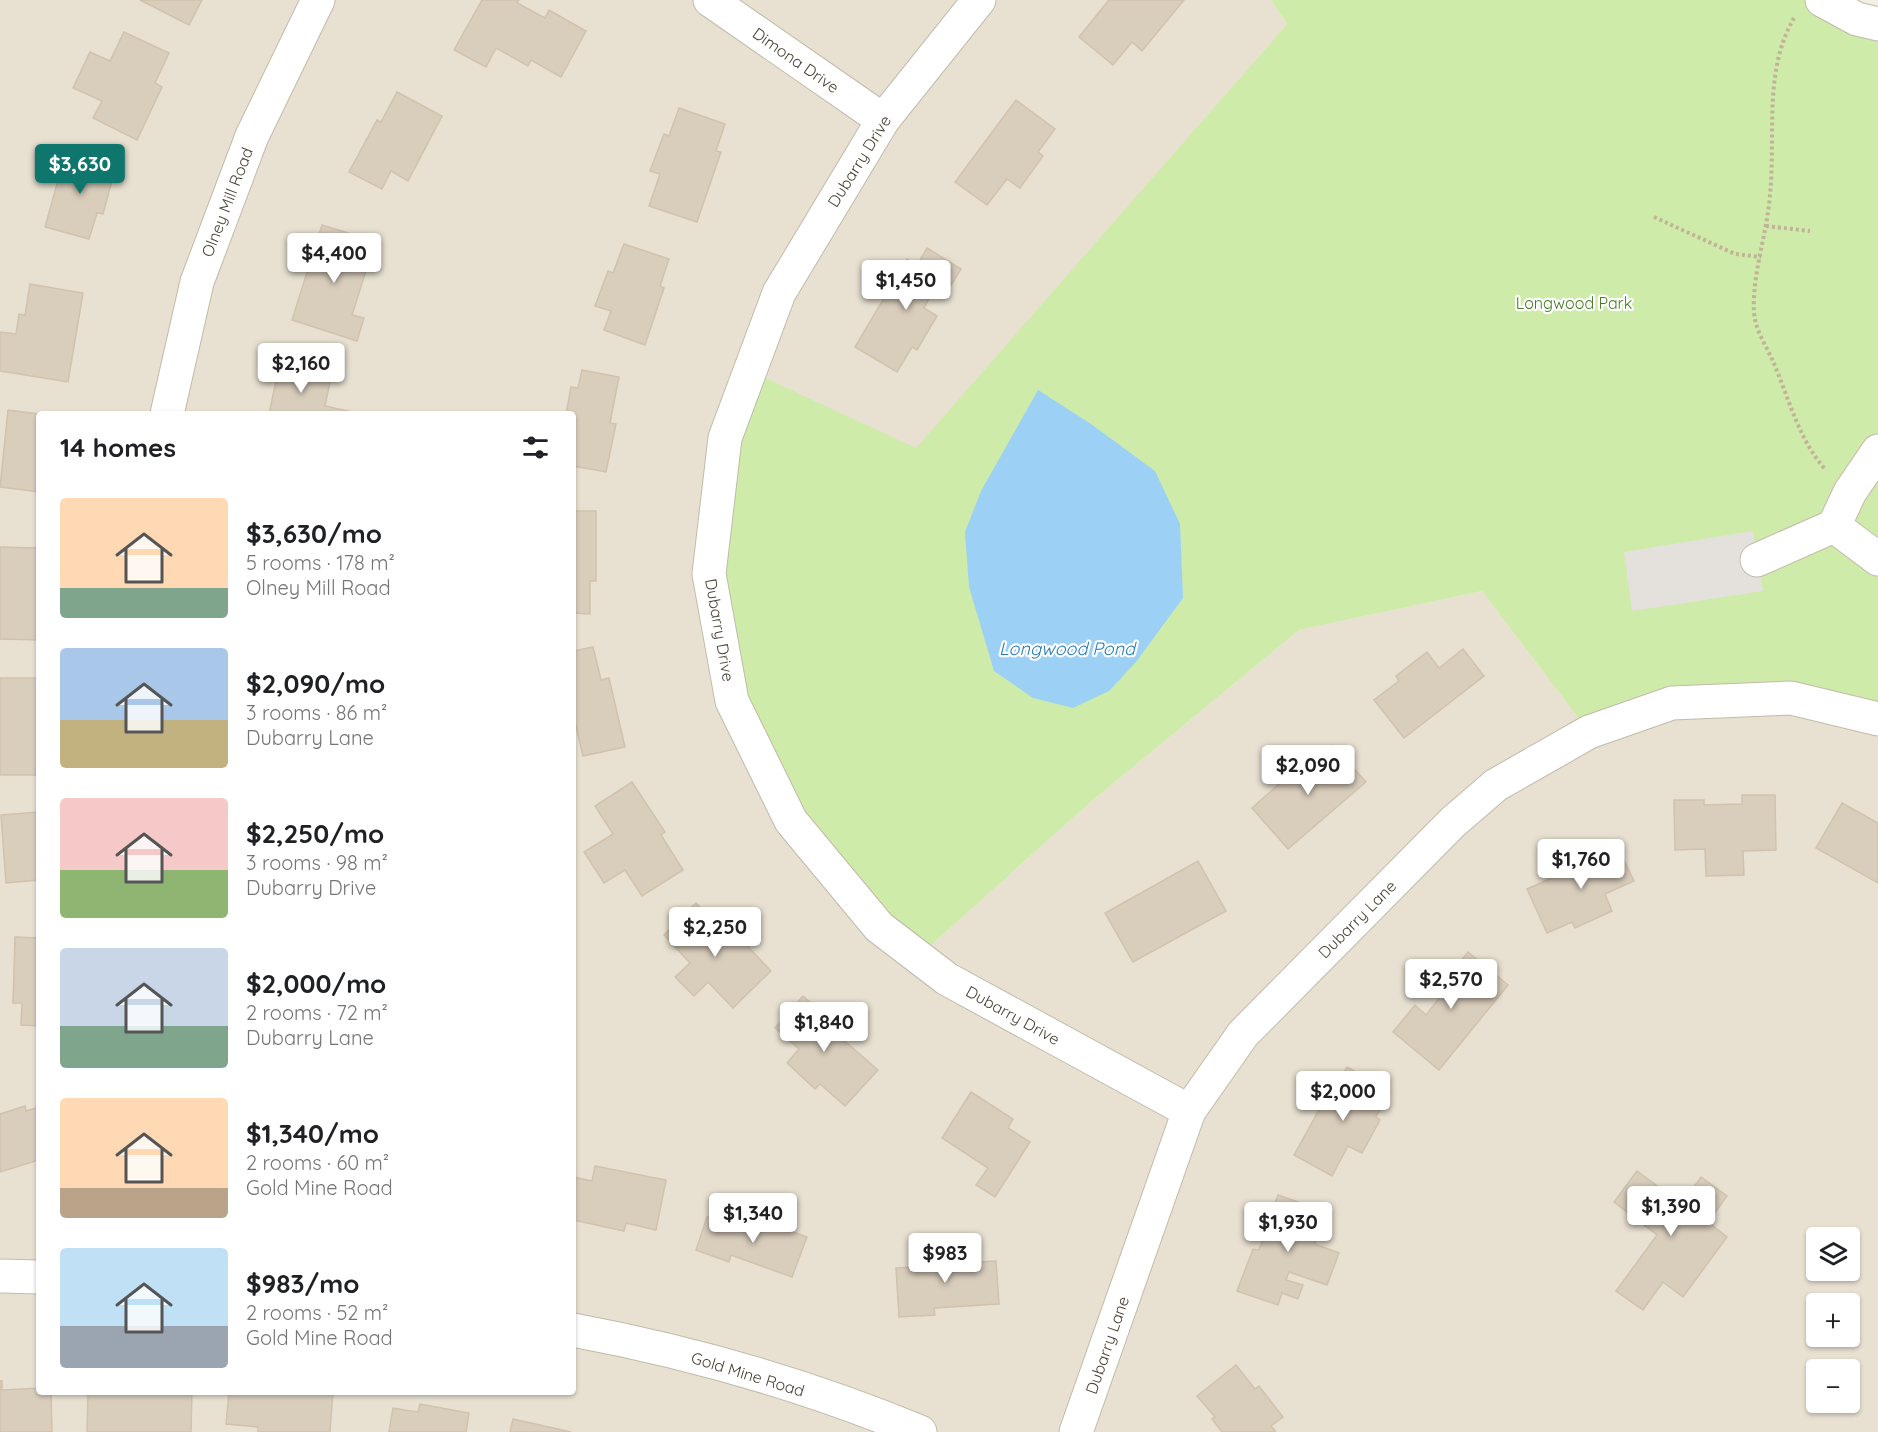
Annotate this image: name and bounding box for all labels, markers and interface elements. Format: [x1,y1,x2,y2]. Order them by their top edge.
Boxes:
street label: Dimona Drive [749,23,843,97]
street label: Dubarry Drive [823,111,895,211]
pin: $3,630 [31,144,129,195]
street label: Olney Mill Road [197,144,257,260]
text: $3,630 [49,151,111,176]
pin: $4,400 [285,233,383,284]
text: $4,400 [301,240,367,265]
pin: $1,450 [857,260,955,311]
text: $1,450 [876,267,936,292]
park label: Longwood Park [1516,293,1632,313]
pin: $2,160 [252,343,350,394]
text: $2,160 [272,350,330,375]
text: 14 homes [60,431,176,464]
icon: filters [519,431,552,464]
text: $3,630/mo [246,517,382,550]
icon: home [108,522,180,594]
text: 5 rooms · 178 m² [246,550,395,575]
text: Olney Mill Road [246,575,391,600]
street label: Dubarry Drive [701,577,739,683]
water label: Longwood Pond [999,637,1137,660]
text: $2,090/mo [246,667,385,700]
icon: home [108,672,180,744]
text: 3 rooms · 86 m² [246,700,387,725]
text: Dubarry Lane [246,725,374,750]
pin: $2,090 [1259,745,1357,796]
text: $2,090 [1276,752,1340,777]
text: $2,250/mo [246,817,384,850]
icon: home [108,822,180,894]
pin: $1,760 [1532,839,1630,890]
text: $1,760 [1552,846,1610,871]
text: 3 rooms · 98 m² [246,850,388,875]
text: Dubarry Drive [246,875,376,900]
street label: Dubarry Lane [1314,876,1400,962]
pin: $2,250 [666,907,764,958]
text: $2,250 [683,914,747,939]
pin: $2,570 [1402,959,1500,1010]
text: $2,570 [1419,966,1483,991]
text: $2,000/mo [246,967,386,1000]
icon: home [108,972,180,1044]
street label: Dubarry Drive [963,981,1063,1049]
text: 2 rooms · 72 m² [246,1000,388,1025]
pin: $1,840 [775,1002,873,1053]
text: $1,840 [794,1009,854,1034]
text: Dubarry Lane [246,1025,374,1050]
pin: $2,000 [1294,1071,1392,1122]
text: $2,000 [1310,1078,1376,1103]
text: $1,340/mo [246,1117,379,1150]
icon: home [108,1122,180,1194]
text: 2 rooms · 60 m² [246,1150,389,1175]
text: Gold Mine Road [246,1175,393,1200]
pin: $1,390 [1622,1186,1720,1237]
pin: $1,340 [704,1193,802,1244]
text: $1,390 [1641,1193,1701,1218]
text: $1,340 [723,1200,783,1225]
pin: $1,930 [1239,1202,1337,1253]
text: $1,930 [1258,1209,1318,1234]
map controls [1806,1227,1860,1413]
button: layers [1806,1227,1860,1281]
pin: $983 [909,1233,981,1284]
text: $983 [923,1240,968,1265]
text: $983/mo [246,1267,359,1300]
icon: home [108,1272,180,1344]
street label: Dubarry Lane [1081,1293,1133,1397]
button: + [1806,1293,1860,1347]
text: 2 rooms · 52 m² [246,1300,388,1325]
text: Gold Mine Road [246,1325,393,1350]
street label: Gold Mine Road [689,1347,807,1401]
button: − [1806,1359,1860,1413]

